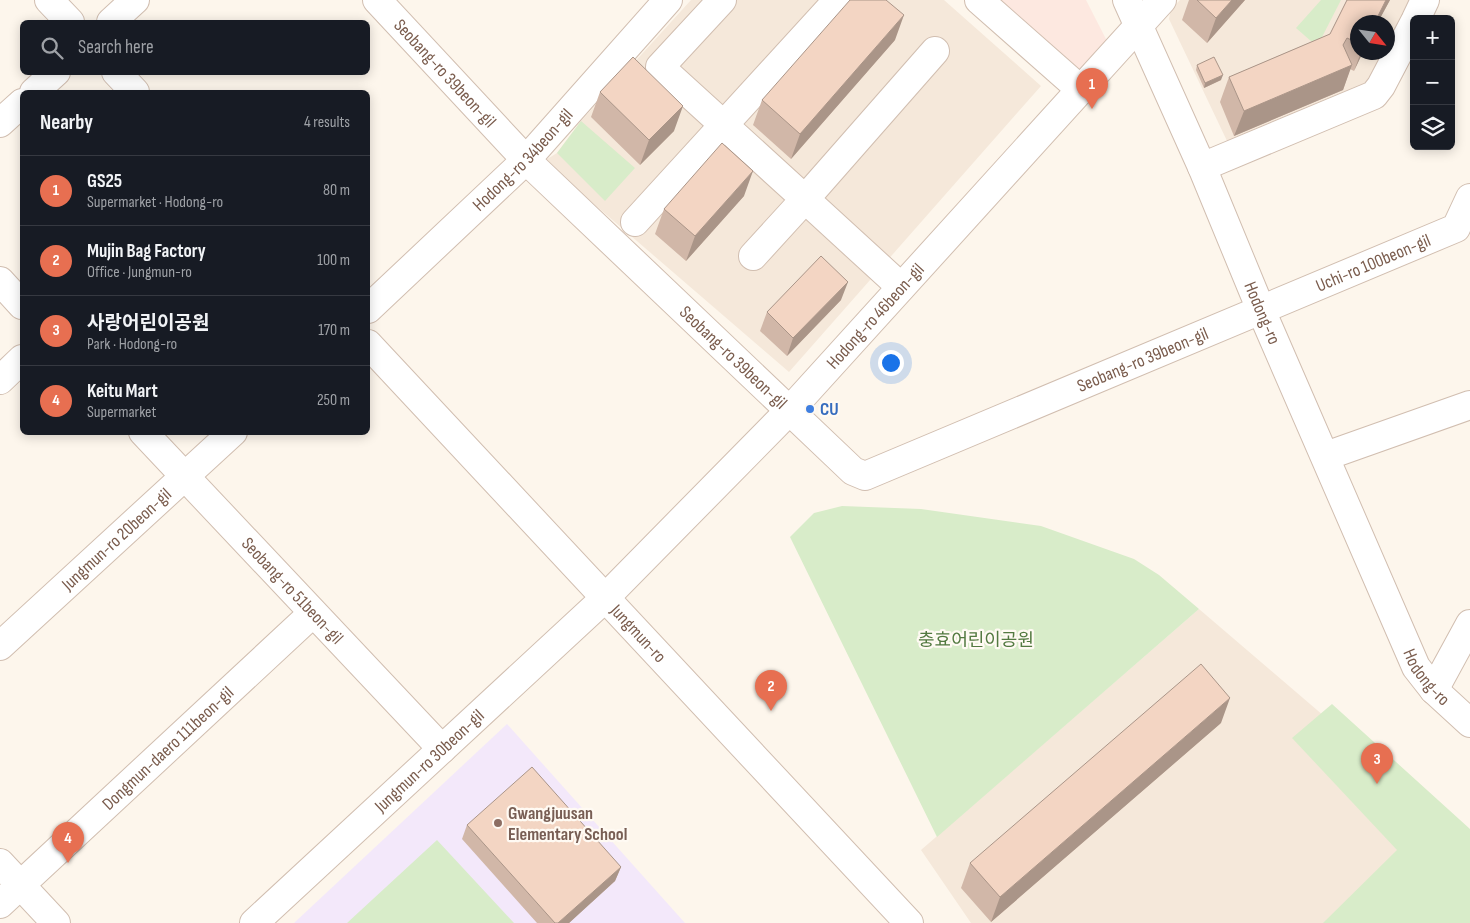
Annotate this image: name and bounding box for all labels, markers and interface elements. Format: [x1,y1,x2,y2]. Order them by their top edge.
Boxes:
street label: Seobang-ro 39beon-gil [390,15,501,132]
north arrow [1350,15,1395,60]
map controls [1410,15,1455,150]
button: + [1410,15,1455,60]
search box [20,20,370,75]
icon: search [38,34,66,62]
text: Search here [78,36,154,59]
button: − [1410,60,1455,105]
pin: 1 [1076,68,1108,109]
street label: Hodong-ro 34beon-gil [468,104,577,215]
button: layers [1410,105,1455,150]
text: Nearby [40,110,93,135]
text: 4 results [304,113,350,132]
text: GS25 [87,170,122,193]
text: 1 [53,181,59,200]
text: 80 m [323,181,350,200]
text: Supermarket · Hodong-ro [87,193,223,212]
street label: Uchi-ro 100beon-gil [1313,229,1434,296]
text: Mujin Bag Factory [87,240,206,263]
text: 2 [52,251,60,270]
text: 100 m [317,251,350,270]
street label: Hodong-ro 46beon-gil [822,259,928,373]
text: Office · Jungmun-ro [87,263,192,282]
street label: Hodong-ro [1240,279,1285,347]
street label: Seobang-ro 39beon-gil [675,301,792,413]
text: 사랑어린이공원 [87,312,209,335]
text: 3 [52,321,60,340]
text: 170 m [318,321,350,340]
street label: Seobang-ro 39beon-gil [1074,323,1211,396]
text: Park · Hodong-ro [87,335,177,354]
your location [878,350,904,376]
text: Keitu Mart [87,380,158,403]
text: 4 [52,391,60,410]
text: 250 m [317,391,350,410]
place label: CU [820,399,839,420]
text: Supermarket [87,403,156,422]
marker: CU [804,403,816,415]
street label: Jungmun-ro 20beon-gil [57,484,175,595]
street label: Seobang-ro 51beon-gil [237,533,348,648]
street label: Jungmun-ro [605,599,671,667]
park label: 충효어린이공원 [918,630,1034,651]
street label: Hodong-ro [1399,645,1454,710]
pin: 2 [755,670,787,711]
street label: Dongmun-daero 111beon-gil [98,682,238,814]
street label: Jungmun-ro 30beon-gil [370,705,488,817]
pin: 3 [1361,743,1393,784]
place label: Gwangjuusan Elementary School [508,803,627,845]
marker: Gwangjuusan Elementary School [492,817,504,829]
pin: 4 [52,822,84,863]

